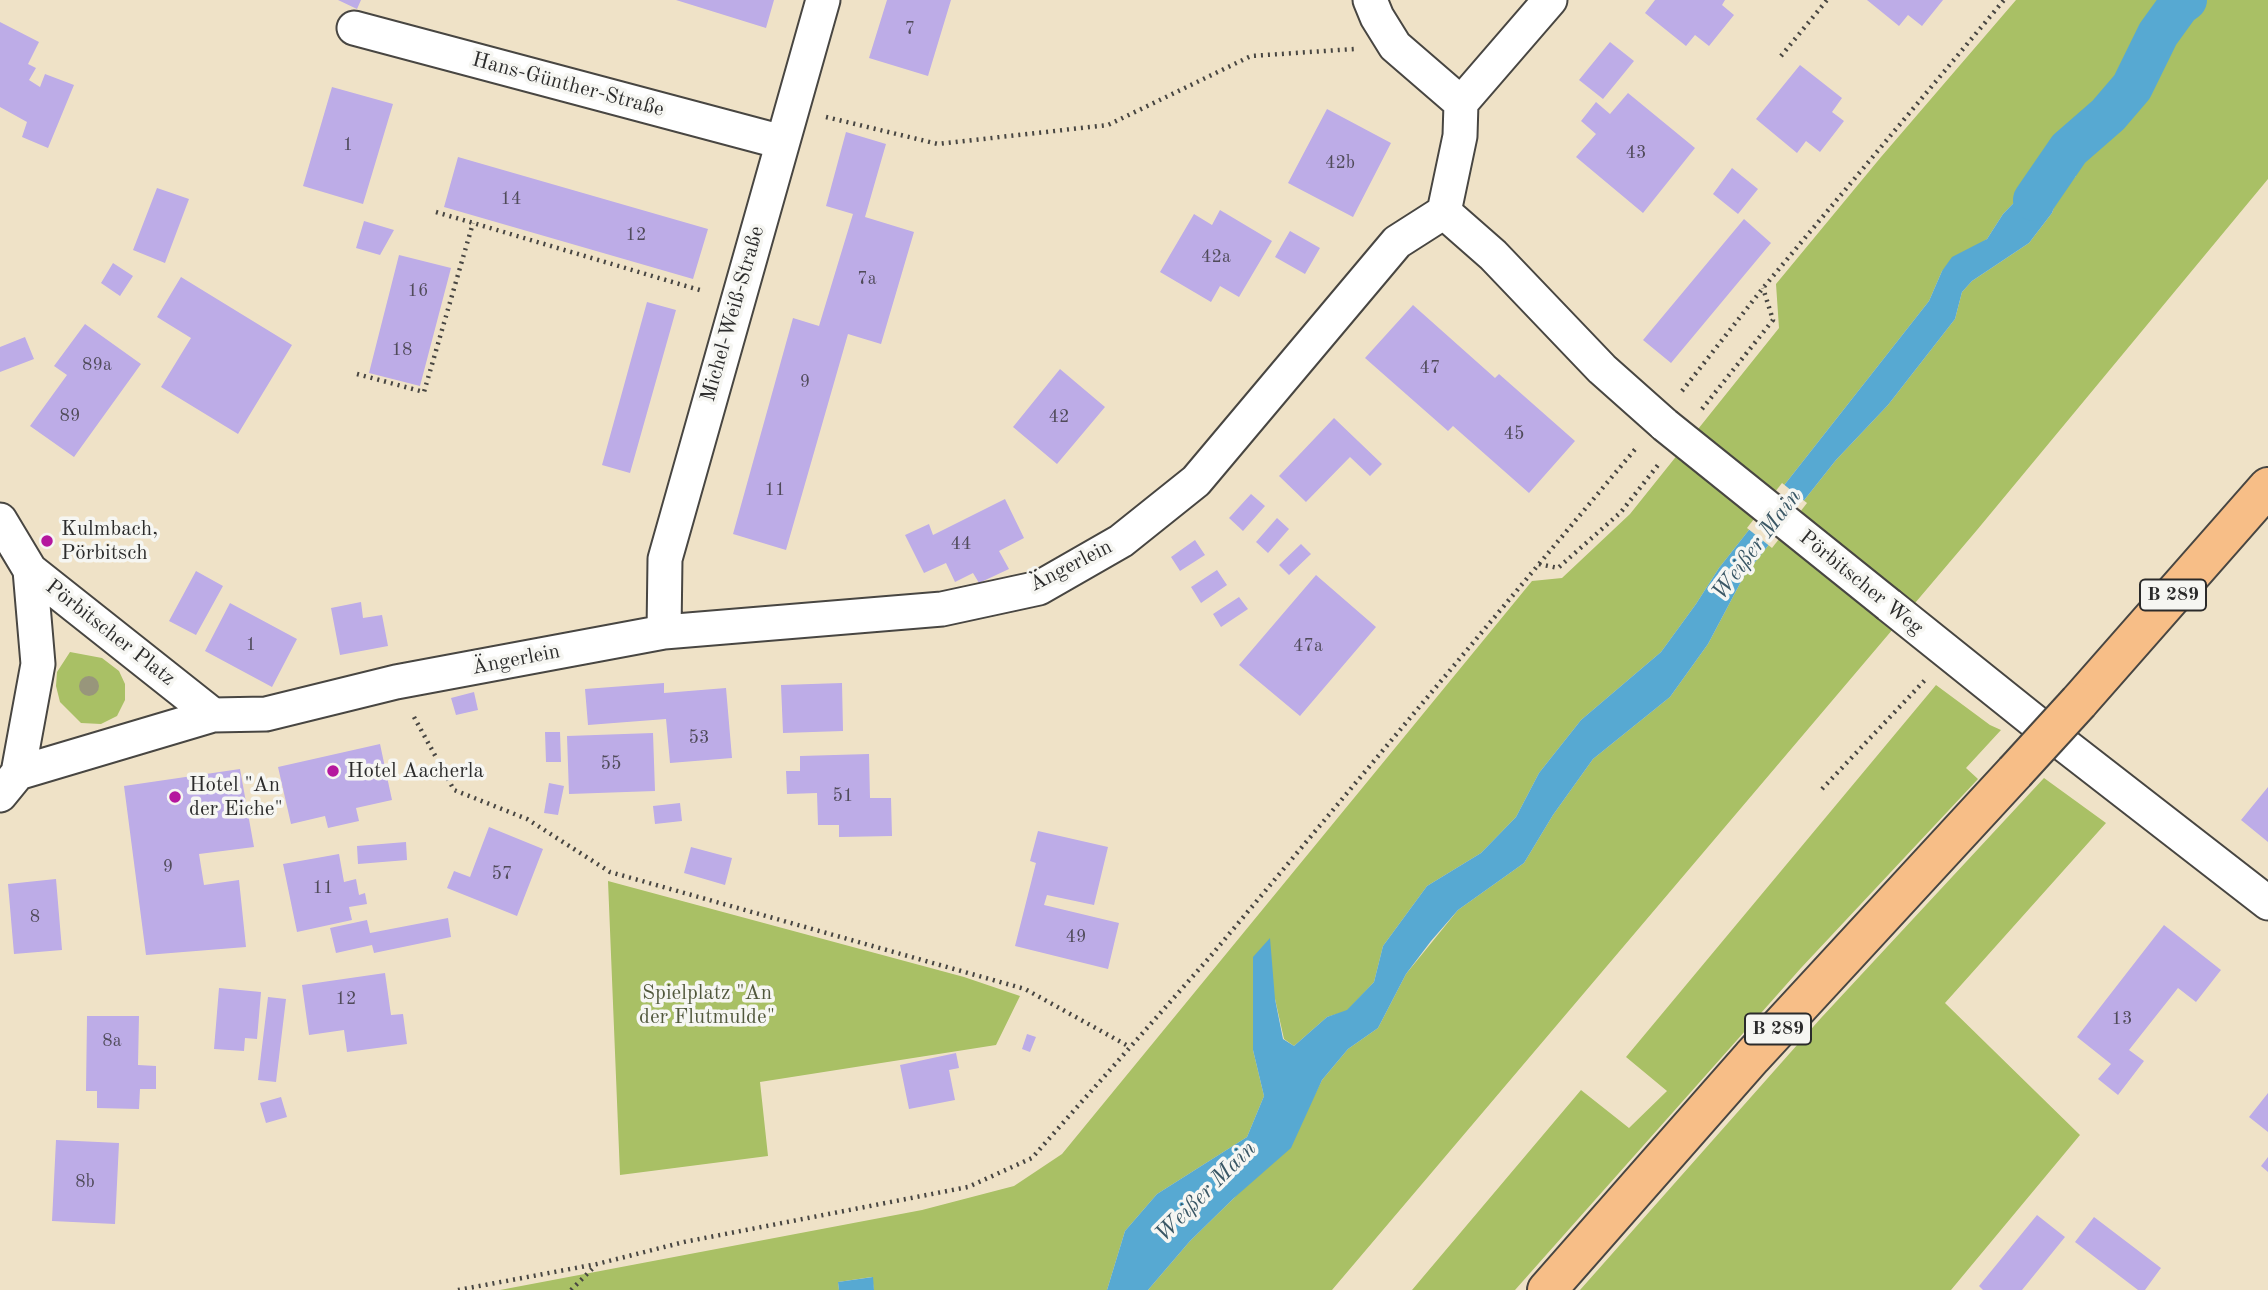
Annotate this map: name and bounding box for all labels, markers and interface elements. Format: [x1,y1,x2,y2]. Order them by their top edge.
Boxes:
house number: 7 [905,18,915,40]
street label: Hans-Günther-Straße [469,47,667,123]
house number: 1 [343,134,353,156]
house number: 43 [1626,142,1646,164]
house number: 42b [1325,152,1355,174]
house number: 14 [501,188,521,210]
street label: Michel-Weiß-Straße [696,223,770,405]
house number: 12 [626,224,646,246]
house number: 42a [1201,246,1231,268]
house number: 7a [857,268,877,290]
house number: 16 [408,280,428,302]
house number: 18 [392,339,412,361]
house number: 89a [82,354,112,376]
house number: 47 [1420,357,1440,379]
house number: 9 [800,371,810,393]
house number: 89 [60,405,80,427]
house number: 42 [1049,406,1069,428]
house number: 45 [1504,423,1524,445]
house number: 11 [765,479,785,501]
water label: Weißer Main [1706,484,1808,606]
place label: Kulmbach, Pörbitsch [61,516,158,566]
street label: Pörbitscher Weg [1794,525,1928,641]
marker: Kulmbach, Pörbitsch [39,533,55,549]
house number: 44 [951,533,971,555]
street label: Ängerlein [1025,534,1117,598]
street label: Pörbitscher Platz [40,574,180,692]
road number: B 289 [2140,580,2206,610]
house number: 1 [246,634,256,656]
house number: 47a [1293,635,1323,657]
street label: Ängerlein [470,639,562,681]
house number: 53 [689,727,709,749]
house number: 55 [601,753,621,775]
place label: Hotel Aacherla [347,758,484,784]
marker: Hotel Aacherla [325,763,341,779]
place label: Hotel "An der Eiche" [189,772,283,822]
house number: 51 [833,785,853,807]
marker: Hotel "An der Eiche" [167,789,183,805]
house number: 9 [163,856,173,878]
house number: 57 [492,863,512,885]
house number: 11 [313,877,333,899]
house number: 8 [30,906,40,928]
house number: 49 [1066,926,1086,948]
park label: Spielplatz "An der Flutmulde" [639,980,775,1030]
house number: 12 [336,988,356,1010]
house number: 13 [2112,1008,2132,1030]
road number: B 289 [1745,1014,1811,1044]
house number: 8a [102,1030,122,1052]
water label: Weißer Main [1149,1135,1263,1249]
house number: 8b [75,1171,95,1193]

